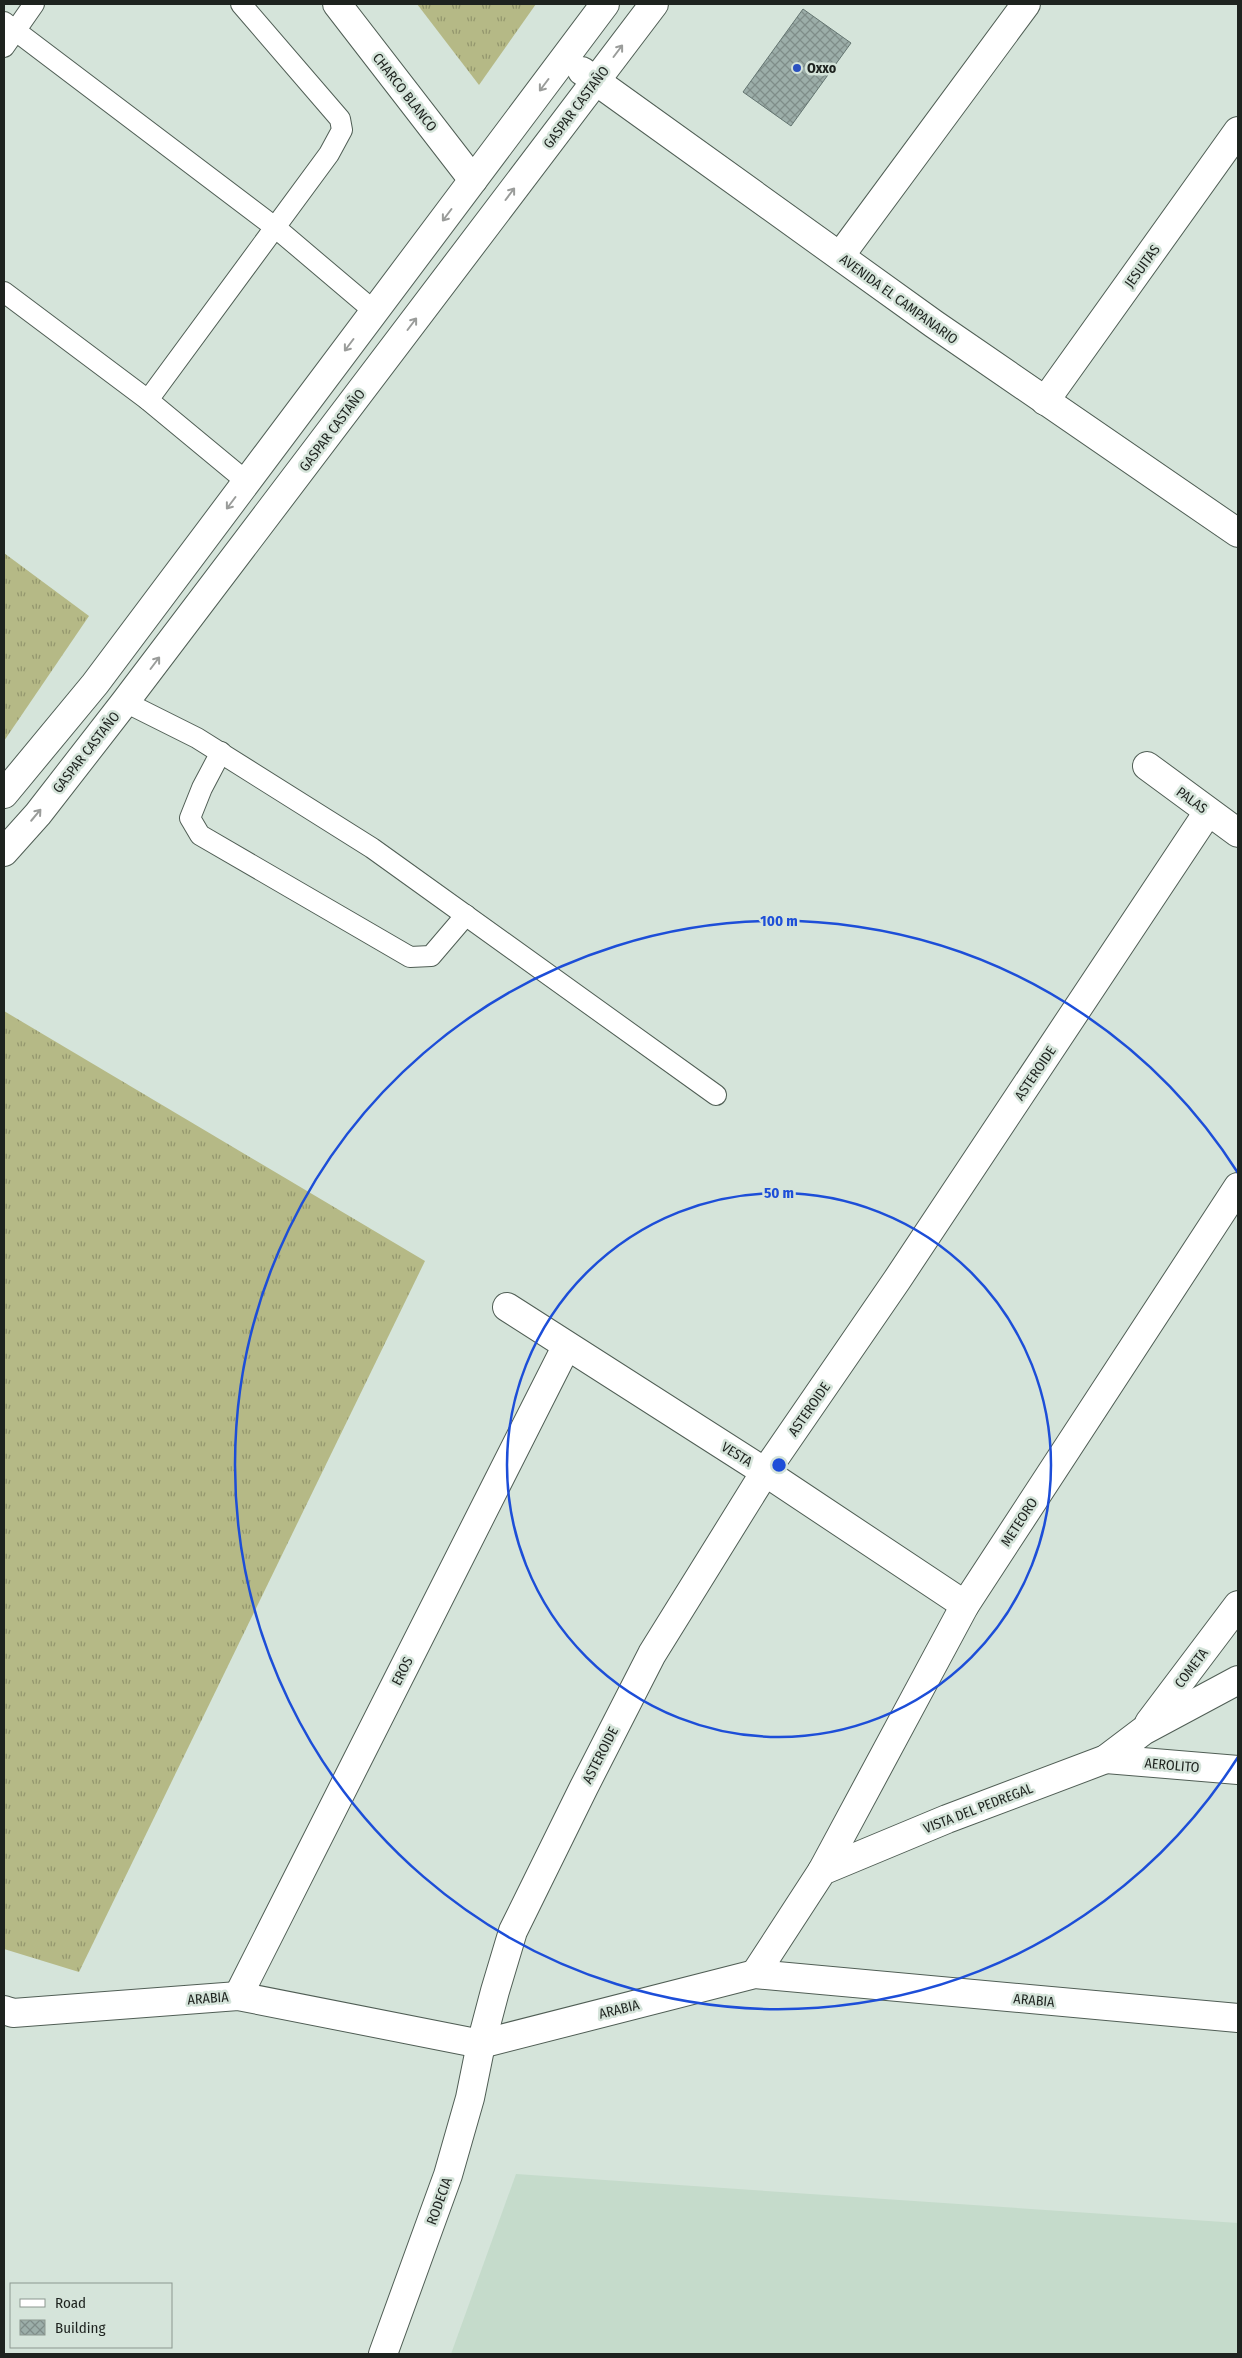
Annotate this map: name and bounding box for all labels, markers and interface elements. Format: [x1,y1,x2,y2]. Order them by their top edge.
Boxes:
one-way arrow [613,45,624,58]
street label: CHARCO BLANCO [369,50,441,135]
place label: Oxxo [807,60,837,77]
marker: Oxxo [791,62,803,74]
street label: GASPAR CASTAÑO [540,63,613,152]
one-way arrow [539,78,550,91]
one-way arrow [504,188,515,201]
one-way arrow [442,208,452,222]
street label: JESUITAS [1121,241,1164,291]
street label: AVENIDA EL CAMPANARIO [836,251,961,348]
one-way arrow [407,317,417,331]
one-way arrow [344,338,355,351]
street label: GASPAR CASTAÑO [296,386,369,475]
one-way arrow [226,496,236,510]
one-way arrow [150,656,160,670]
street label: GASPAR CASTAÑO [49,708,124,796]
street label: PALAS [1173,783,1211,817]
one-way arrow [30,809,42,822]
text: 100 m [760,912,798,930]
street label: ASTEROIDE [1011,1043,1060,1104]
text: 50 m [764,1184,794,1202]
street label: ASTEROIDE [785,1379,834,1439]
street label: VESTA [718,1438,756,1471]
centre of rings [770,1456,788,1474]
street label: METEORO [997,1495,1041,1550]
street label: COMETA [1171,1645,1212,1691]
street label: EROS [388,1654,417,1688]
street label: ASTEROIDE [579,1723,622,1787]
street label: AEROLITO [1144,1755,1200,1776]
street label: VISTA DEL PEDREGAL [921,1780,1035,1837]
street label: ARABIA [187,1989,230,2008]
street label: ARABIA [1013,1990,1056,2011]
street label: ARABIA [597,1996,642,2023]
street label: RODECIA [423,2175,456,2227]
legend [10,2283,172,2348]
text: Road [55,2294,86,2312]
text: Building [55,2319,106,2337]

